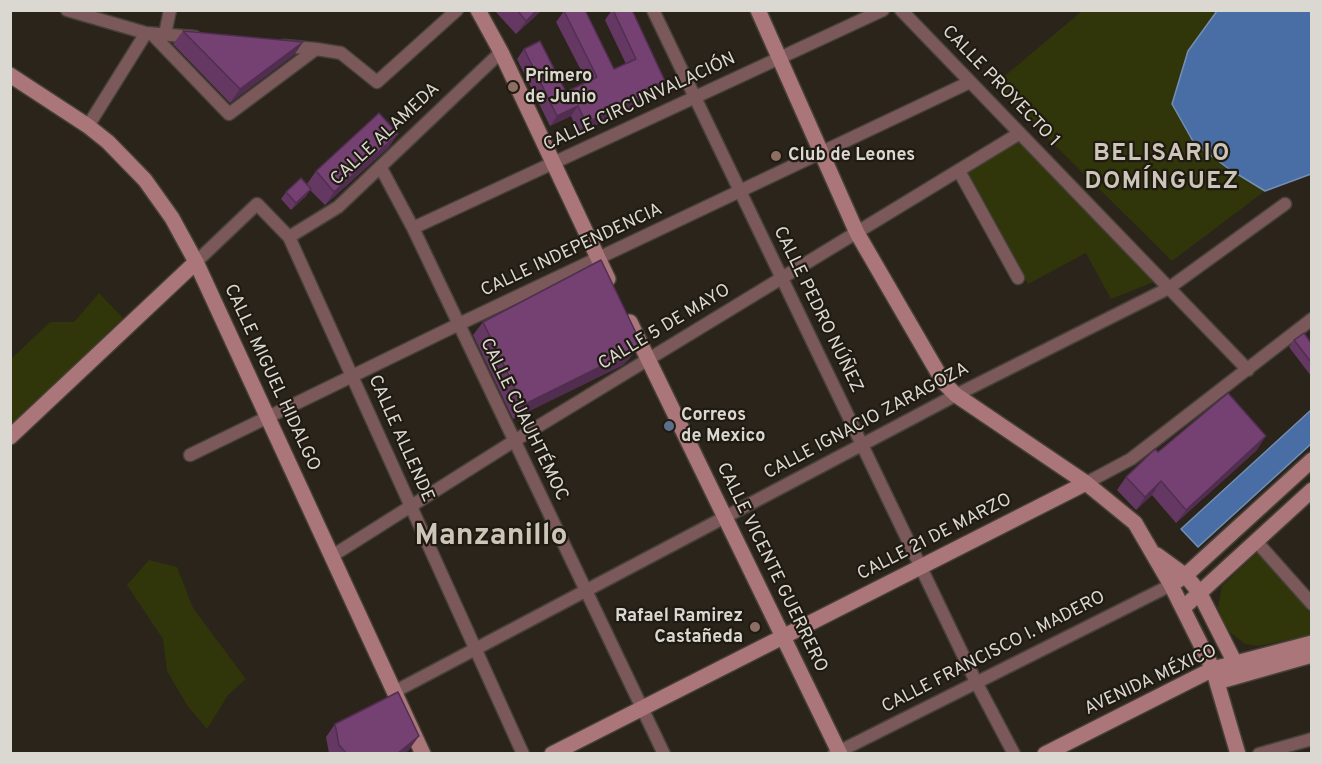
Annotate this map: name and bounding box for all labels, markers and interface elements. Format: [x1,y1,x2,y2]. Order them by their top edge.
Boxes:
street label: CALLE PROYECTO 1 [936,22,1064,152]
street label: CALLE CIRCUNVALACIÓN [541,49,739,157]
place label: Primero de Junio [525,66,597,109]
street label: CALLE ALAMEDA [327,79,445,191]
marker: Primero de Junio [506,80,520,94]
district label: BELISARIO DOMÍNGUEZ [1084,141,1240,197]
place label: Club de Leones [788,145,915,167]
marker: Club de Leones [769,149,783,163]
street label: CALLE INDEPENDENCIA [478,199,666,303]
street label: CALLE PEDRO NÚÑEZ [767,223,867,397]
street label: CALLE 5 DE MAYO [595,280,735,376]
street label: CALLE MIGUEL HIDALGO [218,281,324,475]
street label: CALLE CUAUHTÉMOC [474,335,572,505]
street label: CALLE IGNACIO ZARAGOZA [761,359,973,485]
street label: CALLE ALLENDE [362,372,438,506]
place label: Correos de Mexico [681,405,765,448]
marker: Correos de Mexico [662,419,676,433]
street label: CALLE VICENTE GUERRERO [711,460,831,676]
street label: CALLE 21 DE MARZO [854,490,1016,586]
district label: Manzanillo [415,520,567,556]
street label: CALLE FRANCISCO I. MADERO [879,587,1109,719]
place label: Rafael Ramirez Castañeda [615,606,743,648]
marker: Rafael Ramirez Castañeda [748,620,762,634]
street label: AVENIDA MÉXICO [1081,641,1221,721]

